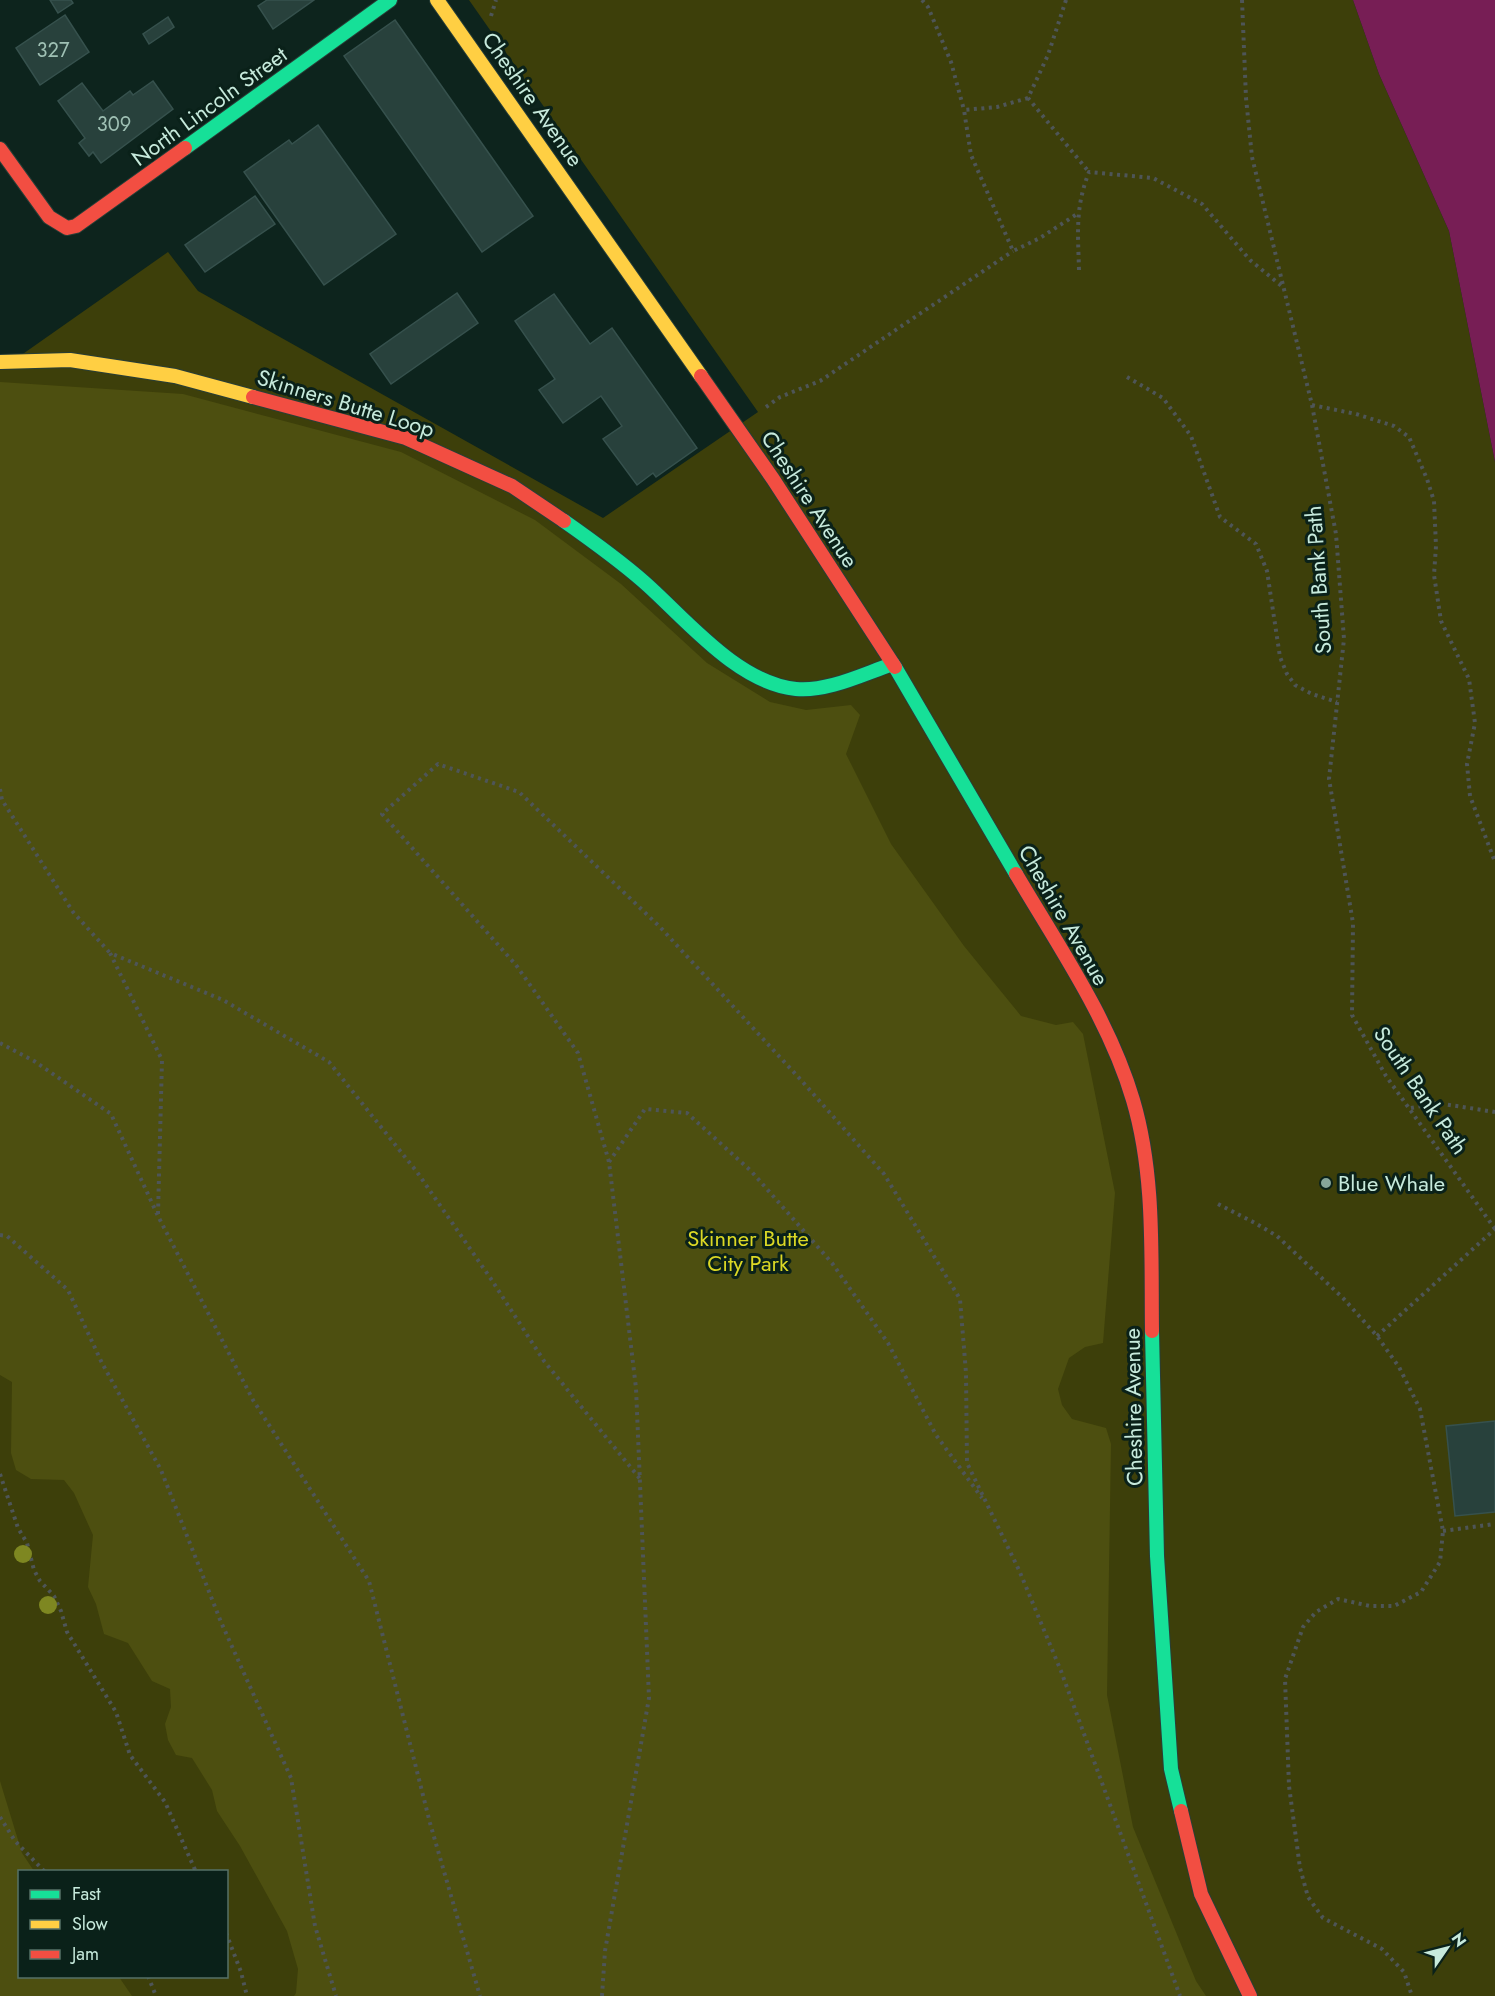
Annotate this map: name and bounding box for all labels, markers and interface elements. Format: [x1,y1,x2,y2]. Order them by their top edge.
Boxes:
street label: Cheshire Avenue [475,25,591,173]
house number: 327 [37,36,70,65]
street label: North Lincoln Street [125,38,294,173]
house number: 309 [97,110,131,139]
street label: Skinners Butte Loop [253,361,439,445]
street label: Cheshire Avenue [754,424,866,574]
street label: South Bank Path [1297,505,1339,655]
street label: Cheshire Avenue [1011,839,1117,991]
street label: South Bank Path [1366,1019,1476,1161]
place label: Blue Whale [1338,1167,1445,1199]
marker: Blue Whale [1319,1176,1333,1190]
park label: Skinner Butte City Park [687,1222,809,1279]
street label: Cheshire Avenue [1116,1328,1150,1486]
legend [18,1870,228,1978]
text: Fast [72,1881,101,1907]
text: Slow [72,1911,109,1937]
north arrow [1417,1918,1477,1978]
text: N [1446,1928,1472,1951]
text: Jam [70,1941,99,1967]

